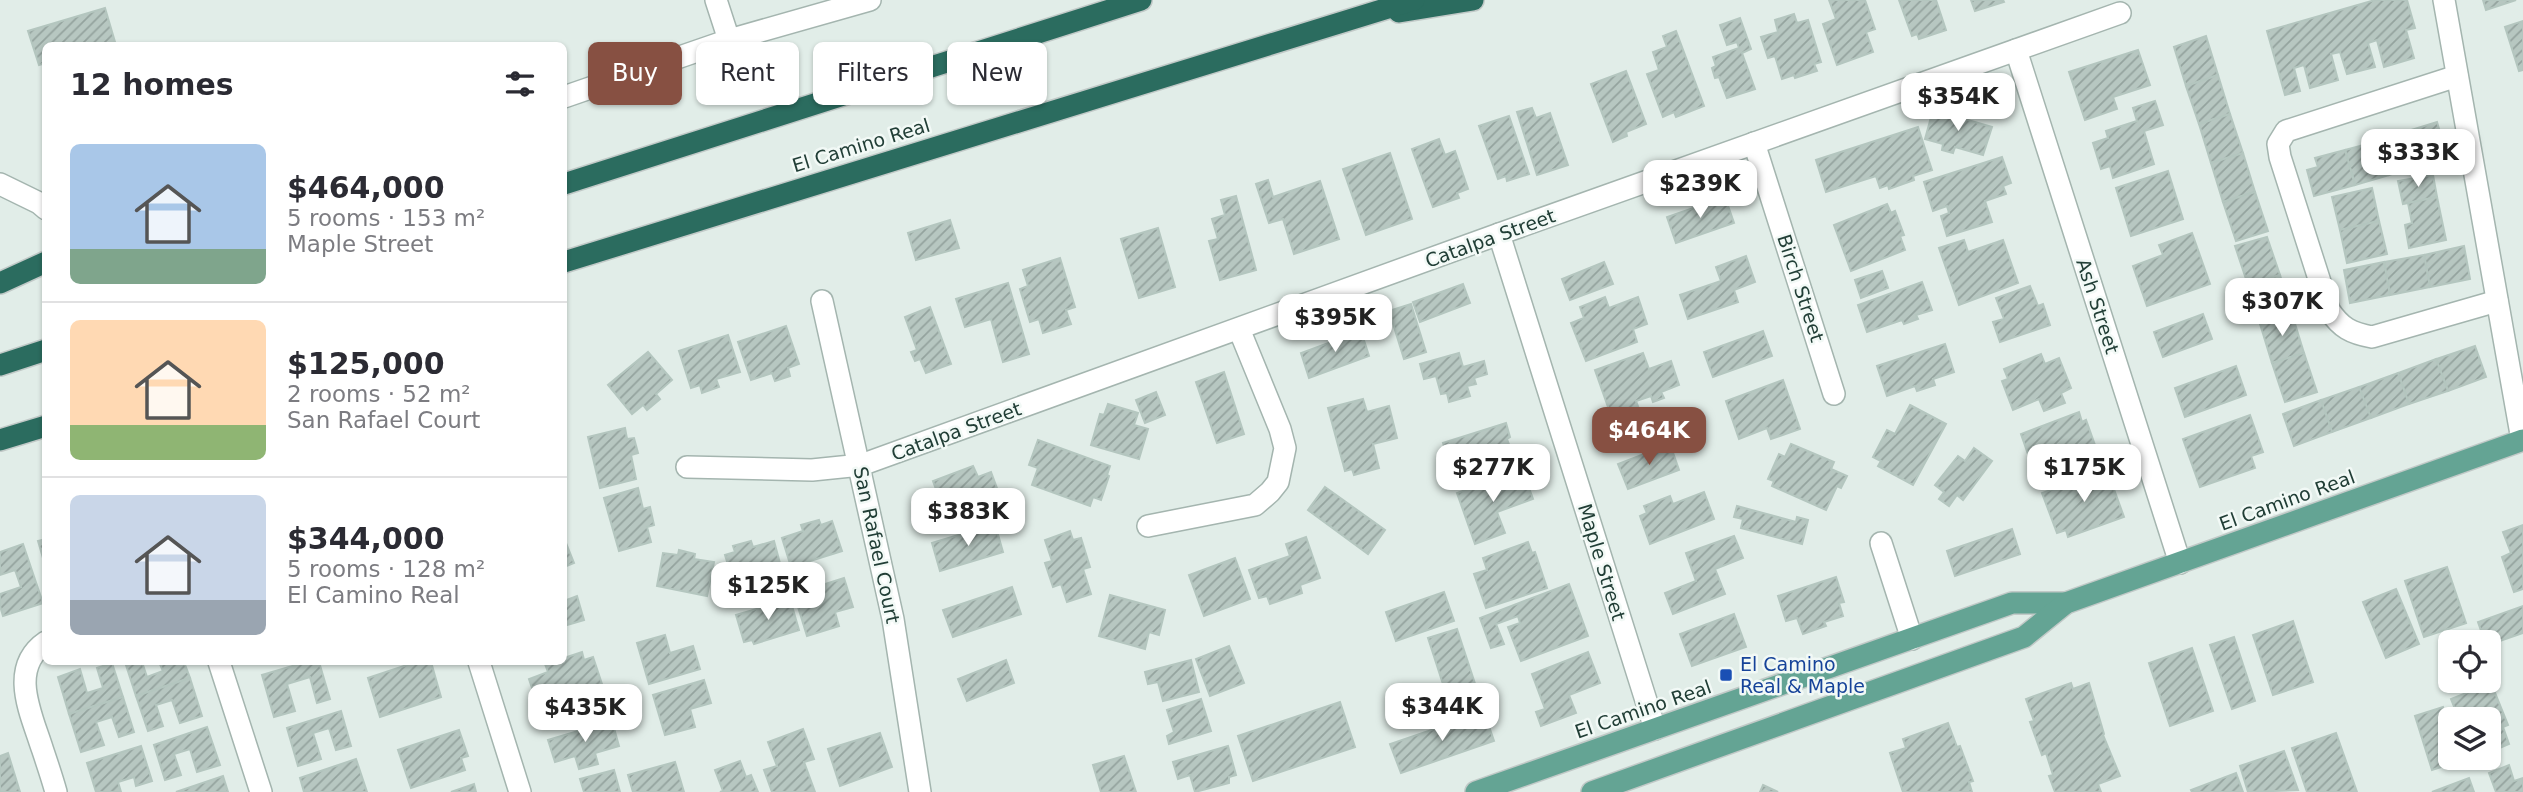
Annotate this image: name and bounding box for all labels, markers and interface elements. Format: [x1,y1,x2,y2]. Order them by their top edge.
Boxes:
chip: Buy [588,42,682,105]
chip: Rent [696,42,799,105]
chip: Filters [813,42,933,105]
chip: New [947,42,1047,105]
icon: filters [501,65,539,103]
text: 12 homes [70,67,234,102]
pin: $354K [1909,74,2007,133]
text: $354K [1917,83,1999,109]
street label: El Camino Real [790,114,932,176]
pin: $333K [2369,130,2467,189]
text: $333K [2377,139,2459,165]
pin: $239K [1651,160,1749,220]
text: $464,000 [287,170,445,205]
text: $239K [1659,170,1741,196]
icon: home [126,172,210,256]
street label: Catalpa Street [1422,204,1558,272]
text: 5 rooms · 153 m² [287,205,485,231]
text: Maple Street [287,231,433,257]
street label: Birch Street [1773,231,1829,345]
street label: Ash Street [2072,256,2124,356]
pin: $307K [2233,278,2331,338]
text: $307K [2241,288,2323,314]
pin: $395K [1286,294,1384,354]
text: $395K [1294,304,1376,330]
text: $125,000 [287,346,445,381]
icon: home [126,348,210,432]
text: 2 rooms · 52 m² [287,381,471,407]
street label: Catalpa Street [888,397,1024,465]
text: San Rafael Court [287,407,480,433]
pin: $464K [1600,407,1698,467]
text: $464K [1608,417,1690,443]
pin: $277K [1444,444,1542,504]
pin: $175K [2035,444,2133,504]
text: $277K [1452,454,1534,480]
text: $175K [2043,454,2125,480]
street label: San Rafael Court [850,465,904,625]
street label: El Camino Real [2216,465,2358,535]
pin: $383K [919,489,1017,548]
text: $383K [927,498,1009,524]
street label: Maple Street [1574,501,1630,623]
text: $344,000 [287,521,445,556]
icon: home [126,523,210,607]
text: 5 rooms · 128 m² [287,556,485,582]
pin: $125K [719,562,817,622]
text: $125K [727,572,809,598]
text: El Camino Real [287,582,460,608]
map controls [2438,630,2501,770]
button: locate [2438,630,2501,693]
place label: El Camino Real & Maple [1740,653,1865,697]
marker: El Camino Real & Maple [1718,667,1734,683]
street label: El Camino Real [1572,675,1714,743]
pin: $435K [536,684,634,744]
pin: $344K [1393,684,1491,743]
text: $344K [1401,693,1483,719]
text: $435K [544,694,626,720]
button: layers [2438,707,2501,770]

